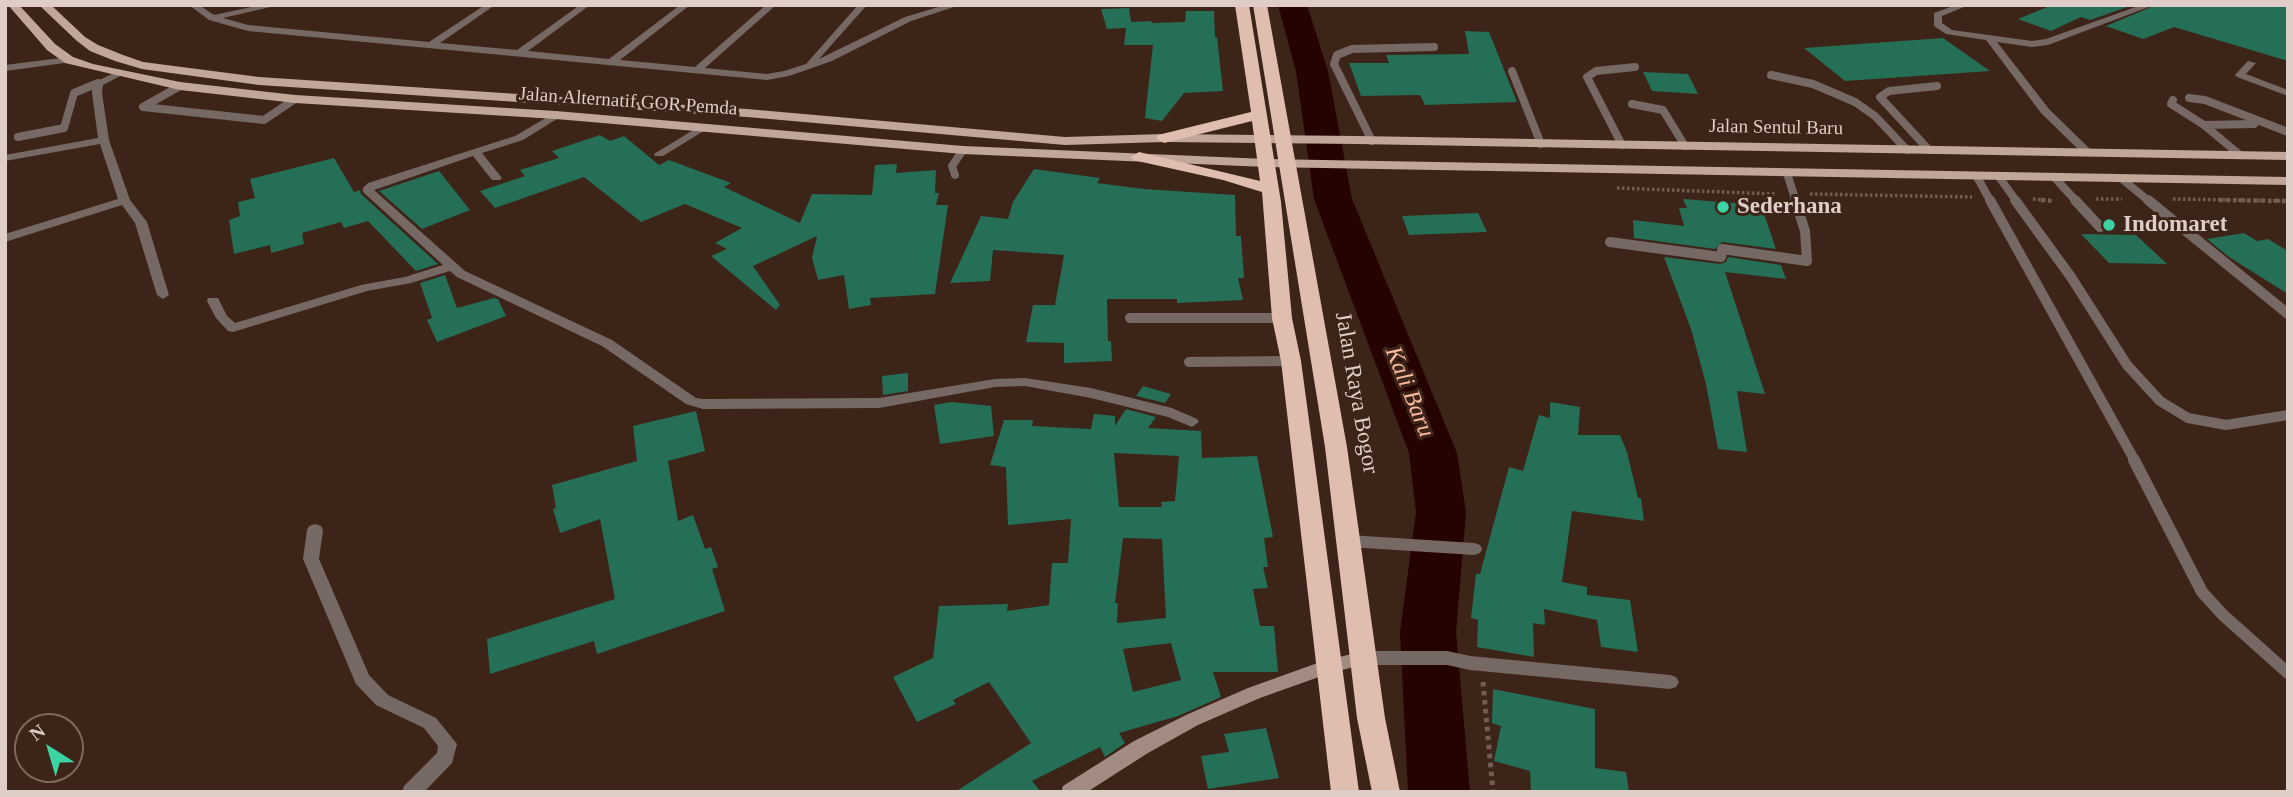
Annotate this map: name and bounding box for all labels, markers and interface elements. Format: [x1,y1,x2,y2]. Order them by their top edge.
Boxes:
street label: Jalan Alternatif GOR Pemda [518,83,738,121]
street label: Jalan Sentul Baru [1709,115,1843,141]
place label: Sederhana [1737,193,1842,221]
marker: Sederhana [1715,199,1731,215]
place label: Indomaret [2123,211,2227,239]
marker: Indomaret [2101,217,2117,233]
street label: Jalan Raya Bogor [1328,310,1384,476]
water label: Kali Baru [1378,342,1440,442]
north arrow [14,713,84,783]
text: N [25,720,49,745]

